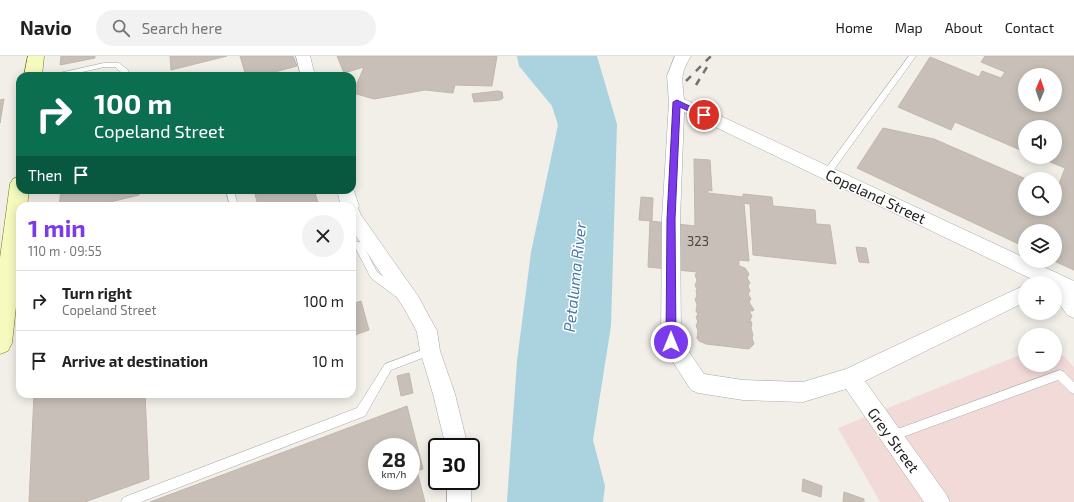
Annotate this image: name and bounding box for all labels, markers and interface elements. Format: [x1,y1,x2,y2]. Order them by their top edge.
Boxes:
search box [96,10,376,46]
text: Navio [20,16,72,39]
icon: search [110,17,132,39]
text: Search here [142,19,222,37]
text: Home [836,19,873,36]
text: Map [895,19,923,36]
text: About [945,19,983,36]
text: Contact [1005,19,1054,36]
north arrow [1018,68,1062,112]
map controls [1018,68,1062,372]
text: 100 m [94,86,172,120]
icon: right [28,88,80,140]
pin [687,98,721,132]
icon: arrive [693,104,715,126]
text: Copeland Street [94,120,225,142]
button: sound [1018,120,1062,164]
icon: arrive [70,164,92,186]
street label: Copeland Street [823,165,929,227]
text: Then [28,166,62,184]
button: search [1018,172,1062,216]
text: 1 min [28,213,86,242]
button: close [302,215,344,257]
water label: Petaluma River [559,220,589,333]
button: layers [1018,224,1062,268]
house number: 323 [687,233,709,249]
text: 110 m · 09:55 [28,243,102,259]
button: + [1018,276,1062,320]
text: Turn right [62,284,132,302]
icon: right [28,290,50,312]
text: 100 m [303,292,344,310]
text: Copeland Street [62,302,156,318]
position arrow [650,321,692,363]
button: − [1018,328,1062,372]
icon: arrive [28,350,50,372]
text: Arrive at destination [62,352,208,370]
text: 10 m [312,352,344,370]
street label: Grey Street [864,404,924,476]
speed limit sign: 30 [428,438,480,490]
text: 28 [382,447,406,471]
text: km/h [382,468,406,480]

